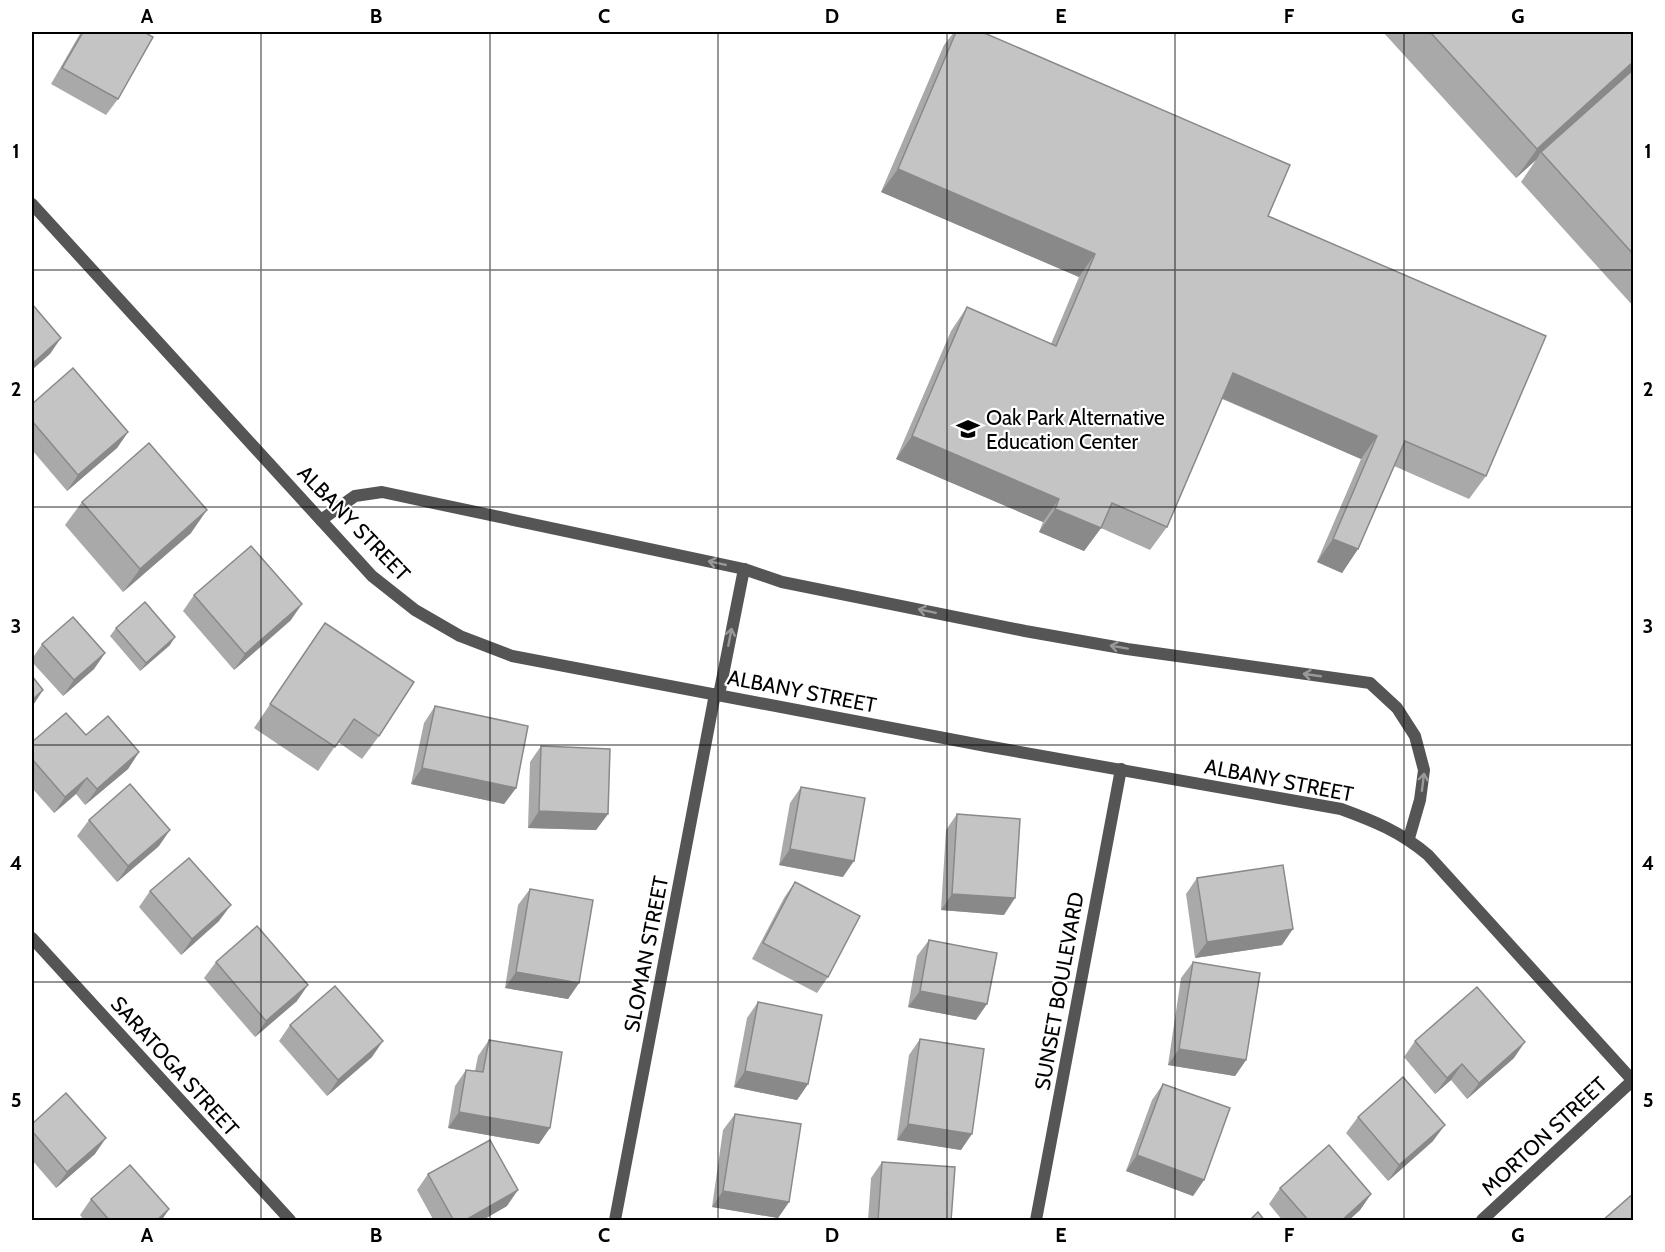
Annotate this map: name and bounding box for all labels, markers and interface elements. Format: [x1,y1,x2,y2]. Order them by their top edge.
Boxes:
text: A [141,4,154,28]
text: B [370,4,382,28]
text: C [598,4,610,28]
text: D [825,4,839,28]
text: E [1055,4,1067,28]
text: F [1284,4,1295,28]
text: G [1511,4,1525,28]
text: 1 [12,139,20,163]
text: 1 [1644,139,1652,163]
text: 2 [11,377,21,401]
text: 2 [1643,377,1653,401]
place label: Oak Park Alternative Education Center [986,405,1165,454]
school or university icon: Oak Park Alternative Education Center [955,416,981,442]
street label: ALBANY STREET [293,460,415,586]
one-way arrow [708,557,727,568]
one-way arrow [918,605,937,617]
text: 3 [11,614,21,638]
text: 3 [1643,614,1653,638]
one-way arrow [725,628,736,648]
one-way arrow [1109,642,1129,653]
street label: ALBANY STREET [726,664,878,718]
one-way arrow [1302,669,1322,680]
street label: ALBANY STREET [1203,753,1355,807]
one-way arrow [1417,773,1428,792]
text: 4 [10,851,22,875]
text: 4 [1642,851,1654,875]
street label: SLOMAN STREET [619,874,673,1034]
street label: SUNSET BOULEVARD [1029,890,1089,1092]
street label: SARATOGA STREET [106,991,244,1141]
street label: MORTON STREET [1476,1071,1612,1201]
text: 5 [11,1088,21,1112]
text: 5 [1643,1088,1653,1112]
text: A [141,1223,154,1247]
text: B [370,1223,382,1247]
text: C [598,1223,610,1247]
text: D [825,1223,839,1247]
text: E [1055,1223,1067,1247]
text: F [1284,1223,1295,1247]
text: G [1511,1223,1525,1247]

